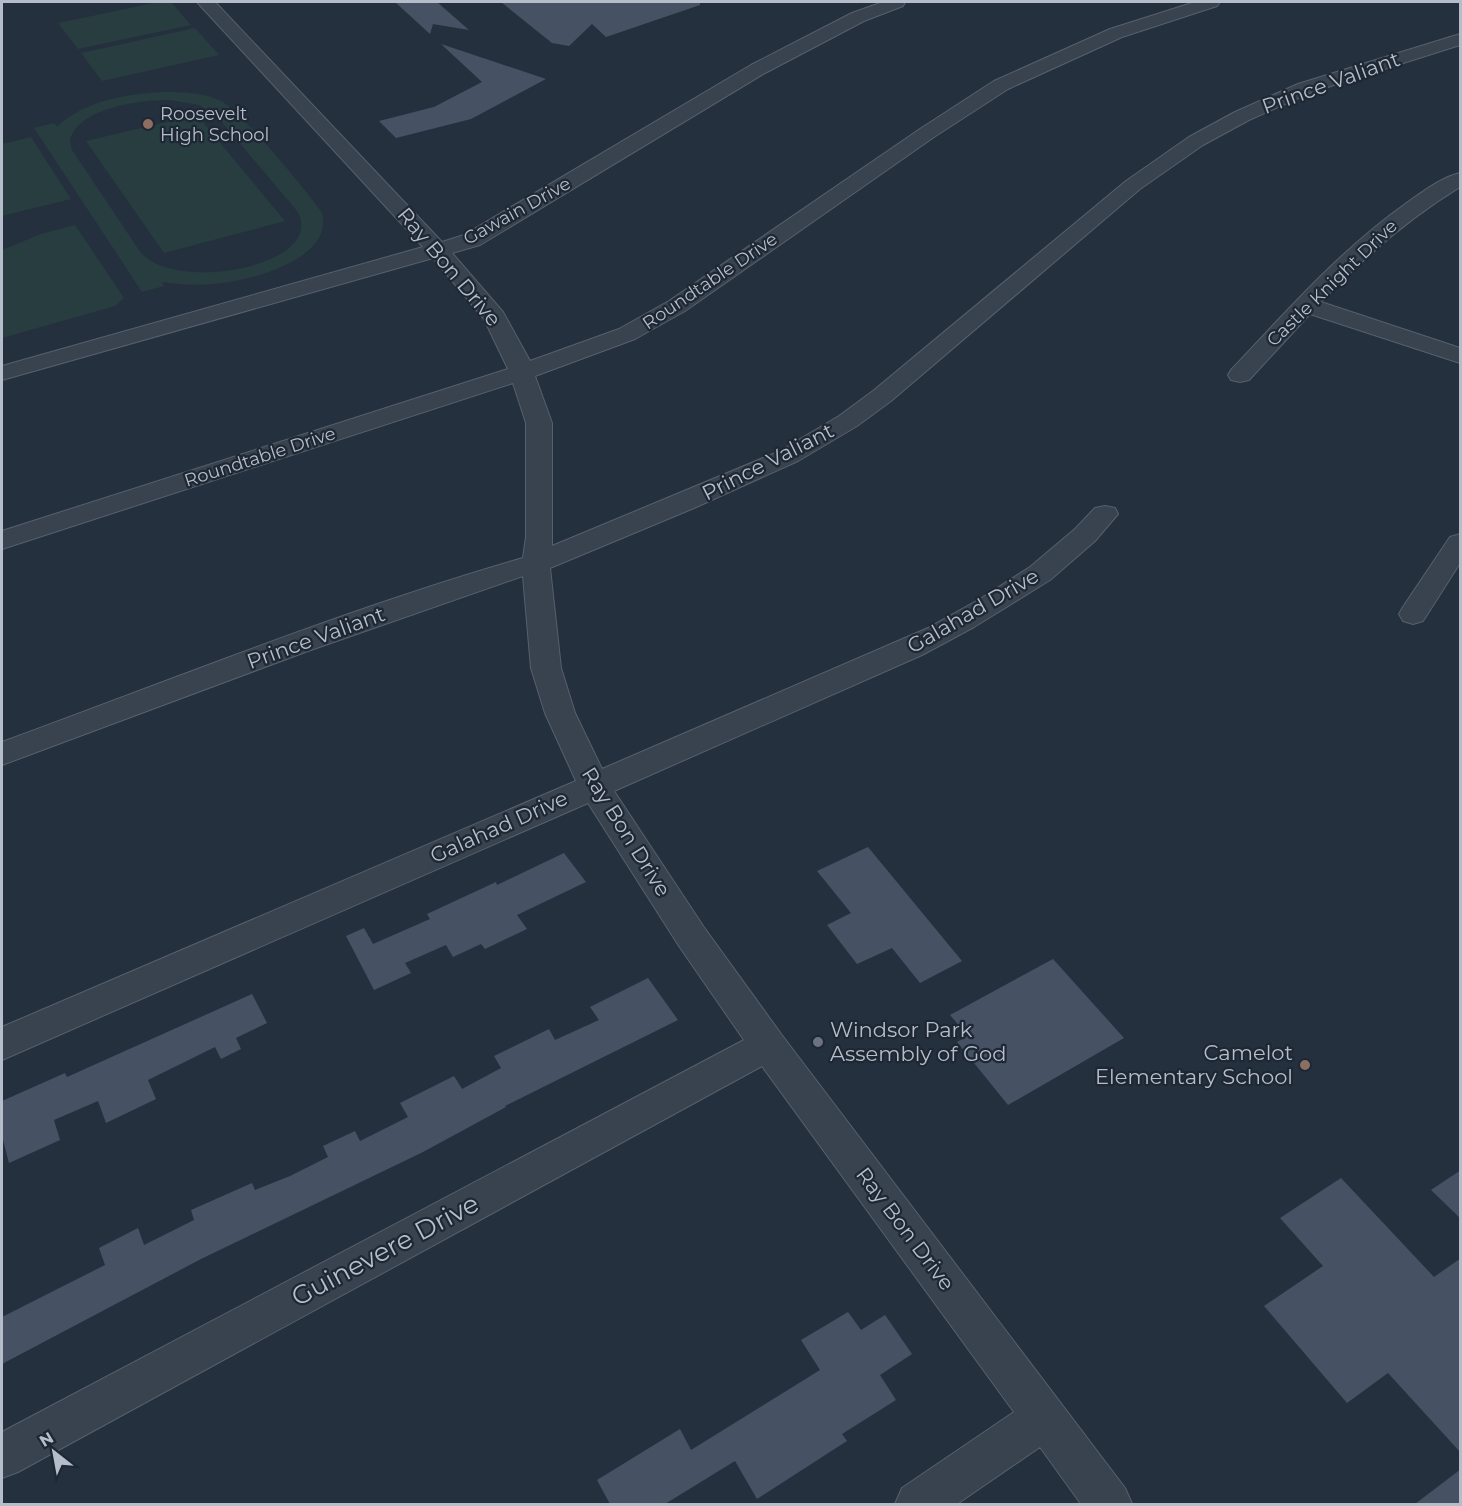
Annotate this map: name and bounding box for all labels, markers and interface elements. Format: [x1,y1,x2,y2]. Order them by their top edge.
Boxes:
street label: Prince Valiant [1258,46,1403,119]
place label: Roosevelt High School [160,103,269,146]
marker: Roosevelt High School [141,117,155,131]
street label: Gawain Drive [459,172,575,250]
street label: Ray Bon Drive [392,202,506,331]
street label: Castle Knight Drive [1262,215,1402,351]
street label: Roundtable Drive [638,228,782,334]
street label: Prince Valiant [698,418,838,506]
street label: Roundtable Drive [181,422,339,492]
street label: Galahad Drive [902,563,1043,658]
street label: Prince Valiant [243,601,388,674]
street label: Ray Bon Drive [577,763,676,901]
street label: Galahad Drive [426,785,571,868]
place label: Windsor Park Assembly of God [830,1017,1007,1066]
marker: Windsor Park Assembly of God [811,1035,825,1049]
place label: Camelot Elementary School [1095,1040,1293,1089]
marker: Camelot Elementary School [1298,1058,1312,1072]
street label: Ray Bon Drive [851,1162,960,1295]
street label: Guinevere Drive [286,1187,484,1313]
north arrow [24,1422,84,1482]
text: N [36,1428,57,1451]

